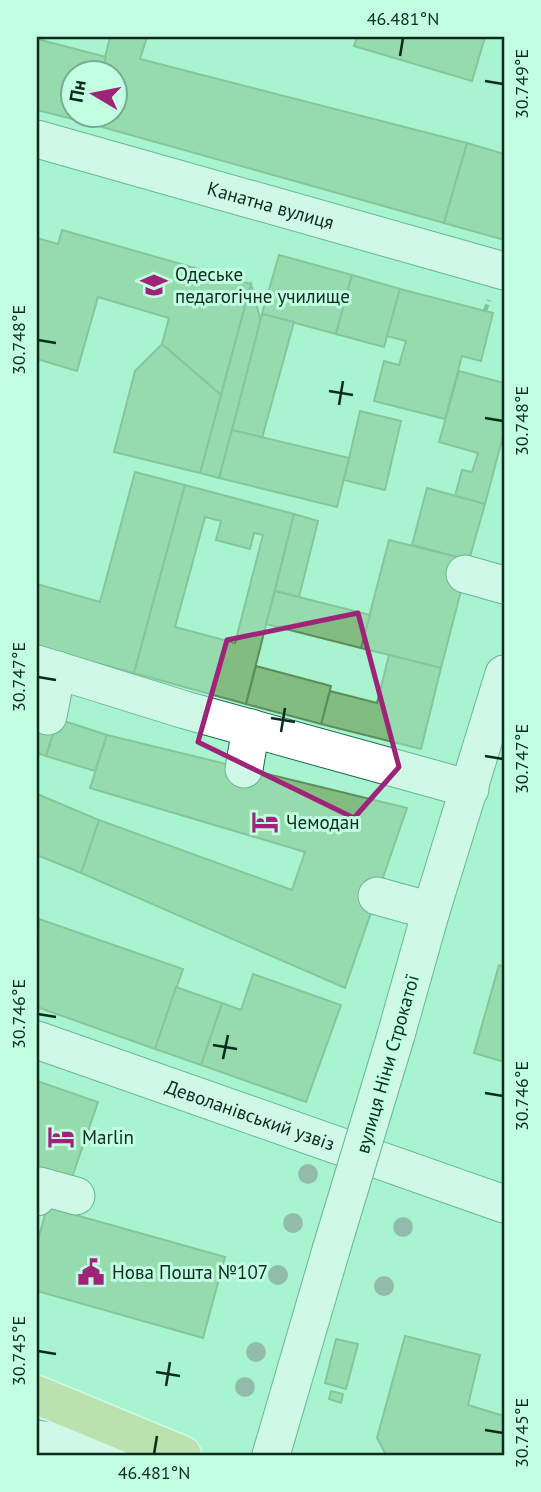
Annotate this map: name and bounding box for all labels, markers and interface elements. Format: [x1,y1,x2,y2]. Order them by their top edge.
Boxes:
text: 46.481°N [367,7,439,30]
text: 30.749°E [510,49,533,119]
north arrow [60,60,130,130]
text: Пн [63,78,91,104]
street label: Канатна вулиця [205,176,337,234]
place label: Одеське педагогічне училище [175,262,350,308]
school or university icon: Одеське педагогічне училище [139,270,169,300]
text: 30.748°E [7,305,30,375]
text: 30.748°E [510,386,533,456]
text: 30.747°E [7,642,30,712]
text: 30.747°E [510,724,533,794]
hotel icon: Чемодан [250,807,280,837]
place label: Чемодан [286,810,359,834]
street label: вулиця Ніни Строкатої [350,972,424,1156]
text: 30.746°E [7,979,30,1049]
text: 30.746°E [510,1061,533,1131]
street label: Деволанівський узвіз [162,1074,338,1156]
hotel icon: Marlin [46,1122,76,1152]
place label: Marlin [82,1125,134,1149]
public building icon: Нова Пошта №107 [76,1257,106,1287]
place label: Нова Пошта №107 [112,1260,268,1284]
text: 30.745°E [7,1316,30,1386]
text: 30.745°E [510,1398,533,1468]
text: 46.481°N [118,1461,190,1484]

